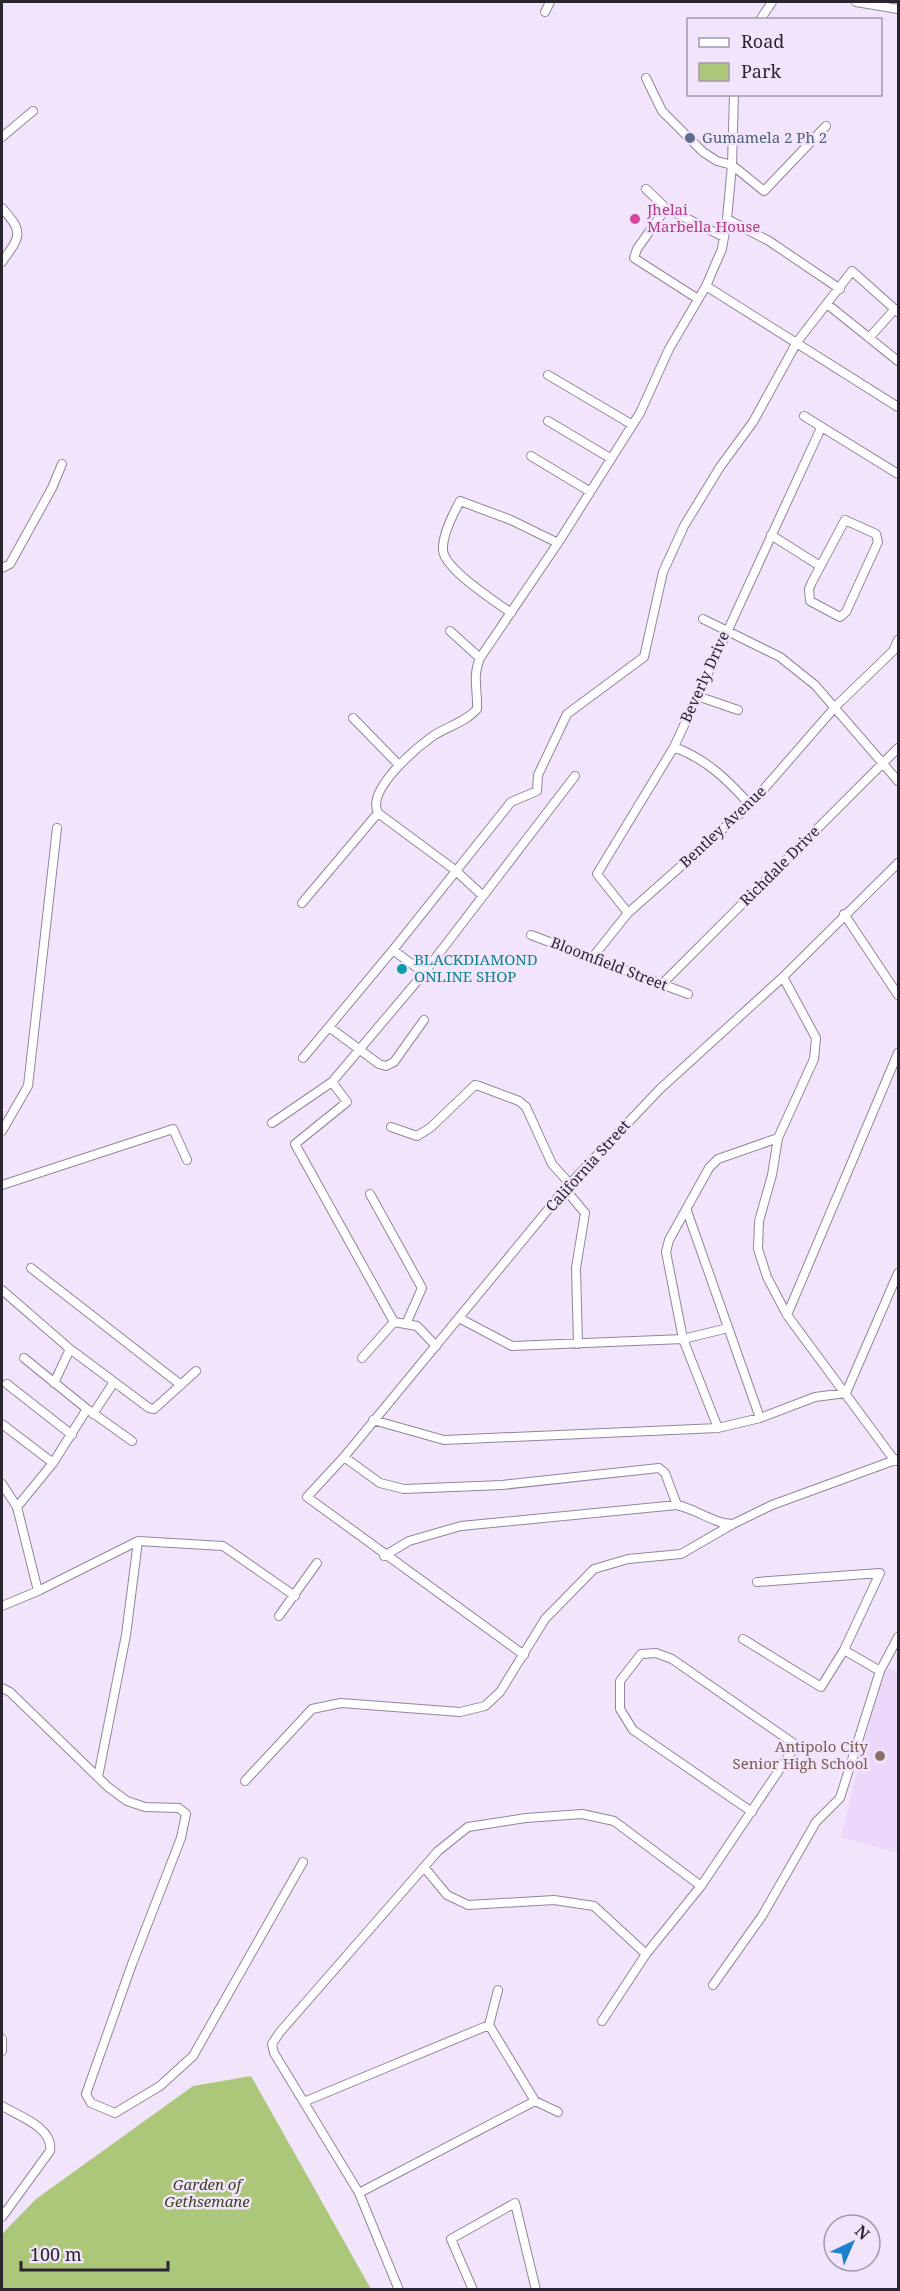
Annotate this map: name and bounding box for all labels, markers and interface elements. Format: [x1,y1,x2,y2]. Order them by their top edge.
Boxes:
legend [687,18,882,96]
text: Road [741,29,784,53]
text: Park [741,59,781,83]
place label: Gumamela 2 Ph 2 [702,127,827,147]
marker: Gumamela 2 Ph 2 [683,131,697,145]
place label: Jhelai Marbella House [646,199,760,236]
marker: Jhelai Marbella House [628,212,642,226]
street label: Beverly Drive [675,628,733,725]
street label: Bentley Avenue [675,781,770,872]
street label: Richdale Drive [735,821,824,910]
street label: Bloomfield Street [548,932,671,995]
place label: BLACKDIAMOND ONLINE SHOP [414,949,538,986]
marker: BLACKDIAMOND ONLINE SHOP [395,962,409,976]
street label: California Street [541,1115,634,1216]
place label: Antipolo City Senior High School [733,1736,869,1773]
marker: Antipolo City Senior High School [873,1749,887,1763]
park label: Garden of Gethsemane [164,2174,250,2211]
north arrow [822,2213,882,2273]
text: N [850,2220,875,2245]
scale bar [21,2234,168,2272]
text: 100 m [30,2242,82,2266]

